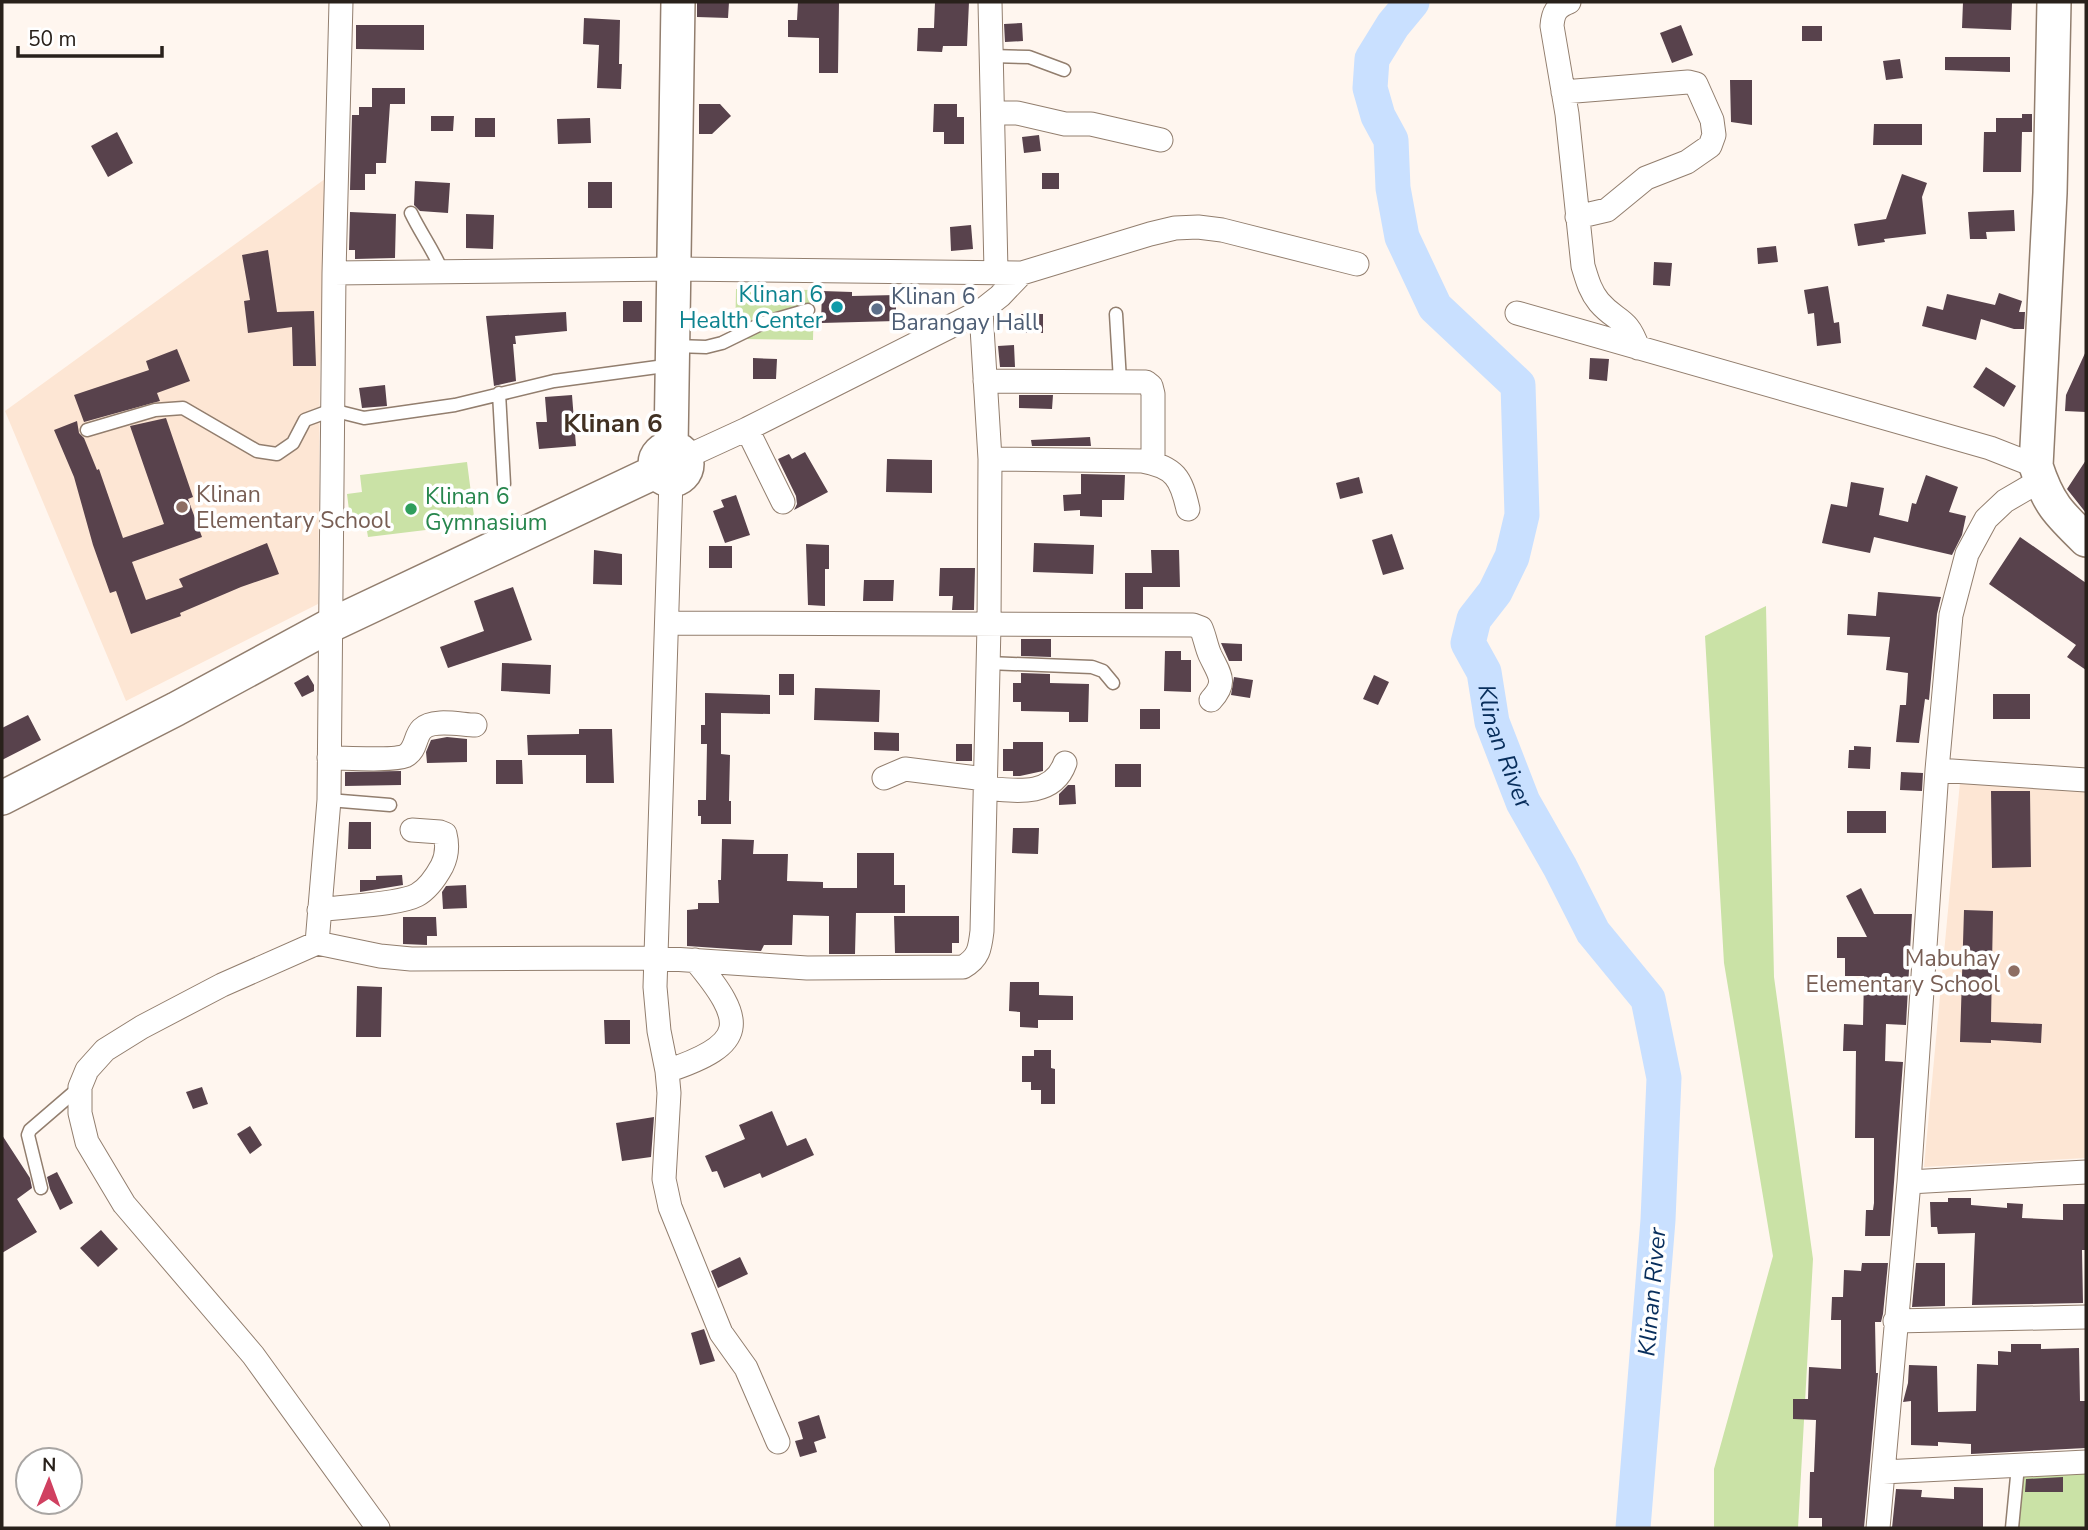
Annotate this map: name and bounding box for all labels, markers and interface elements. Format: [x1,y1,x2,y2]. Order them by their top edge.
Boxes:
scale bar [18,14,161,58]
text: 50 m [28,25,77,53]
place label: Klinan 6 Health Center [679,279,824,336]
place label: Klinan 6 Barangay Hall [891,281,1039,338]
marker: Klinan 6 Health Center [829,299,845,315]
marker: Klinan 6 Barangay Hall [869,301,885,317]
district label: Klinan 6 [563,406,663,441]
place label: Klinan Elementary School [196,479,391,536]
place label: Klinan 6 Gymnasium [425,481,547,538]
marker: Klinan Elementary School [174,499,190,515]
marker: Klinan 6 Gymnasium [403,501,419,517]
water label: Klinan River [1470,682,1540,816]
place label: Mabuhay Elementary School [1806,943,2000,1000]
marker: Mabuhay Elementary School [2006,963,2022,979]
water label: Klinan River [1630,1225,1674,1358]
north arrow [14,1446,84,1516]
text: N [42,1452,57,1478]

